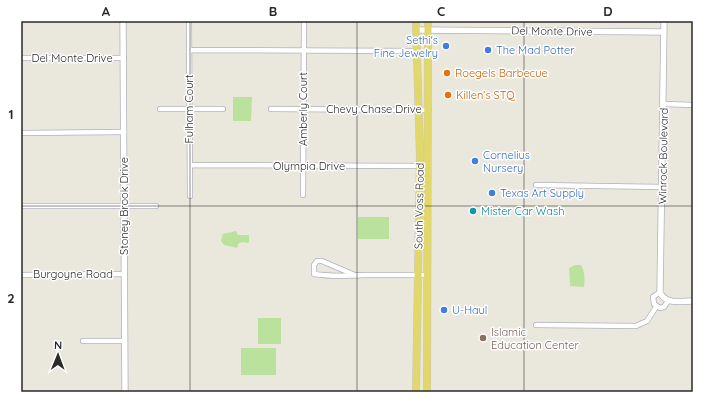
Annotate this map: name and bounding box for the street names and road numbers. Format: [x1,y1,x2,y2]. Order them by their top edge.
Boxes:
street label: Del Monte Drive [511,23,593,39]
street label: Del Monte Drive [31,51,113,65]
street label: Amberly Court [296,72,310,146]
street label: Fulham Court [182,74,196,143]
street label: Chevy Chase Drive [326,102,422,116]
street label: Winrock Boulevard [655,108,671,204]
street label: Stoney Brook Drive [117,157,131,255]
street label: Olympia Drive [273,159,345,173]
street label: South Voss Road [411,163,427,249]
street label: Burgoyne Road [33,267,113,281]

